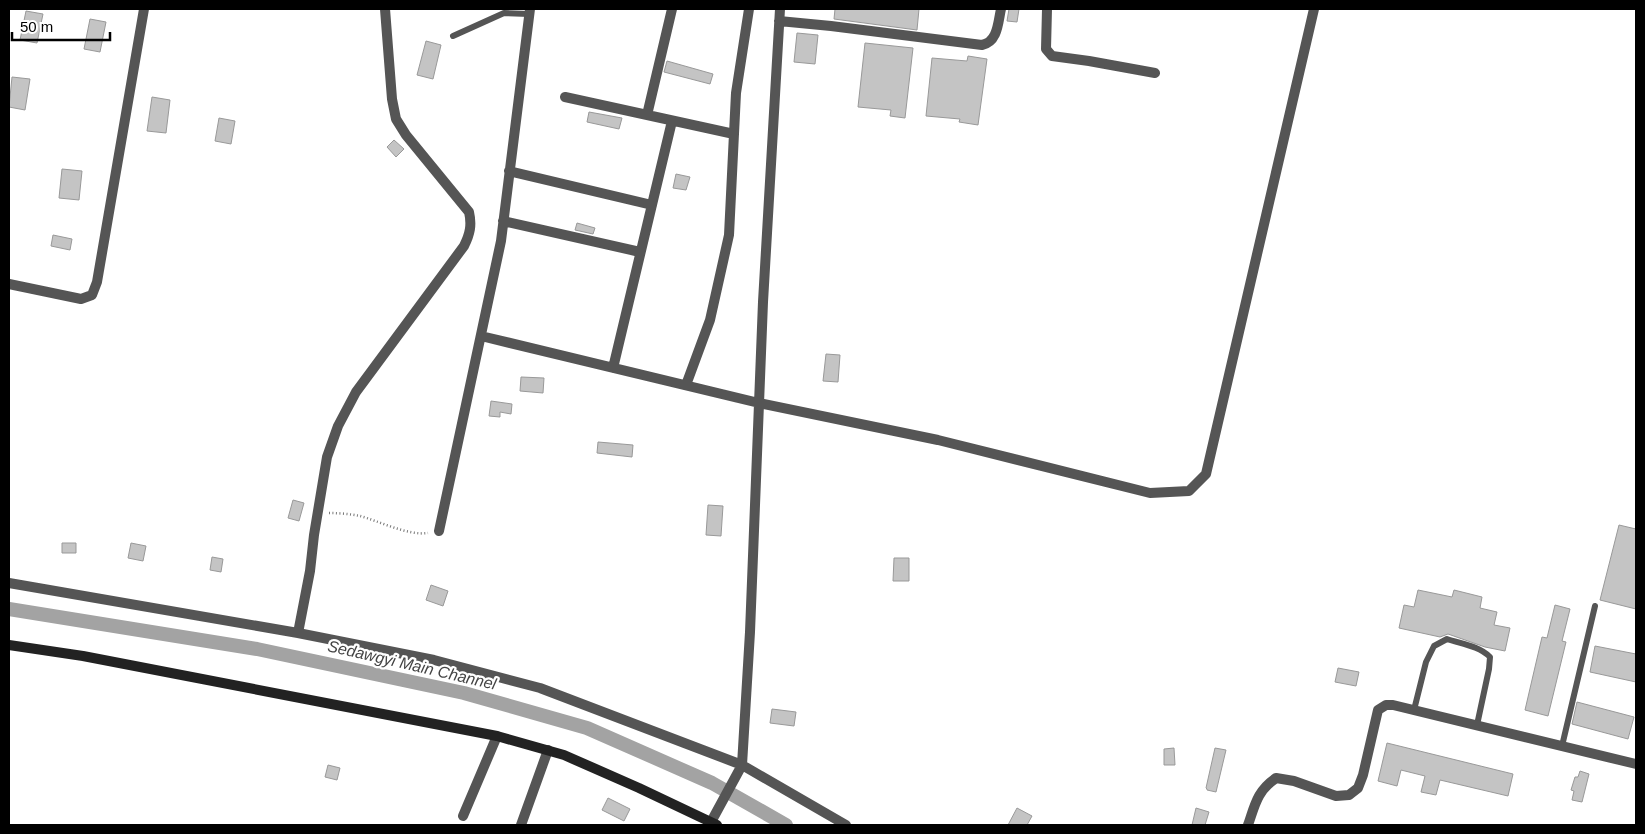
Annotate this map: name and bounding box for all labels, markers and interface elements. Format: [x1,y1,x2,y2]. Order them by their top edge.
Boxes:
scale bar [12,10,110,42]
text: 50 m [20,18,53,35]
water label: Sedawgyi Main Channel [326,637,498,693]

